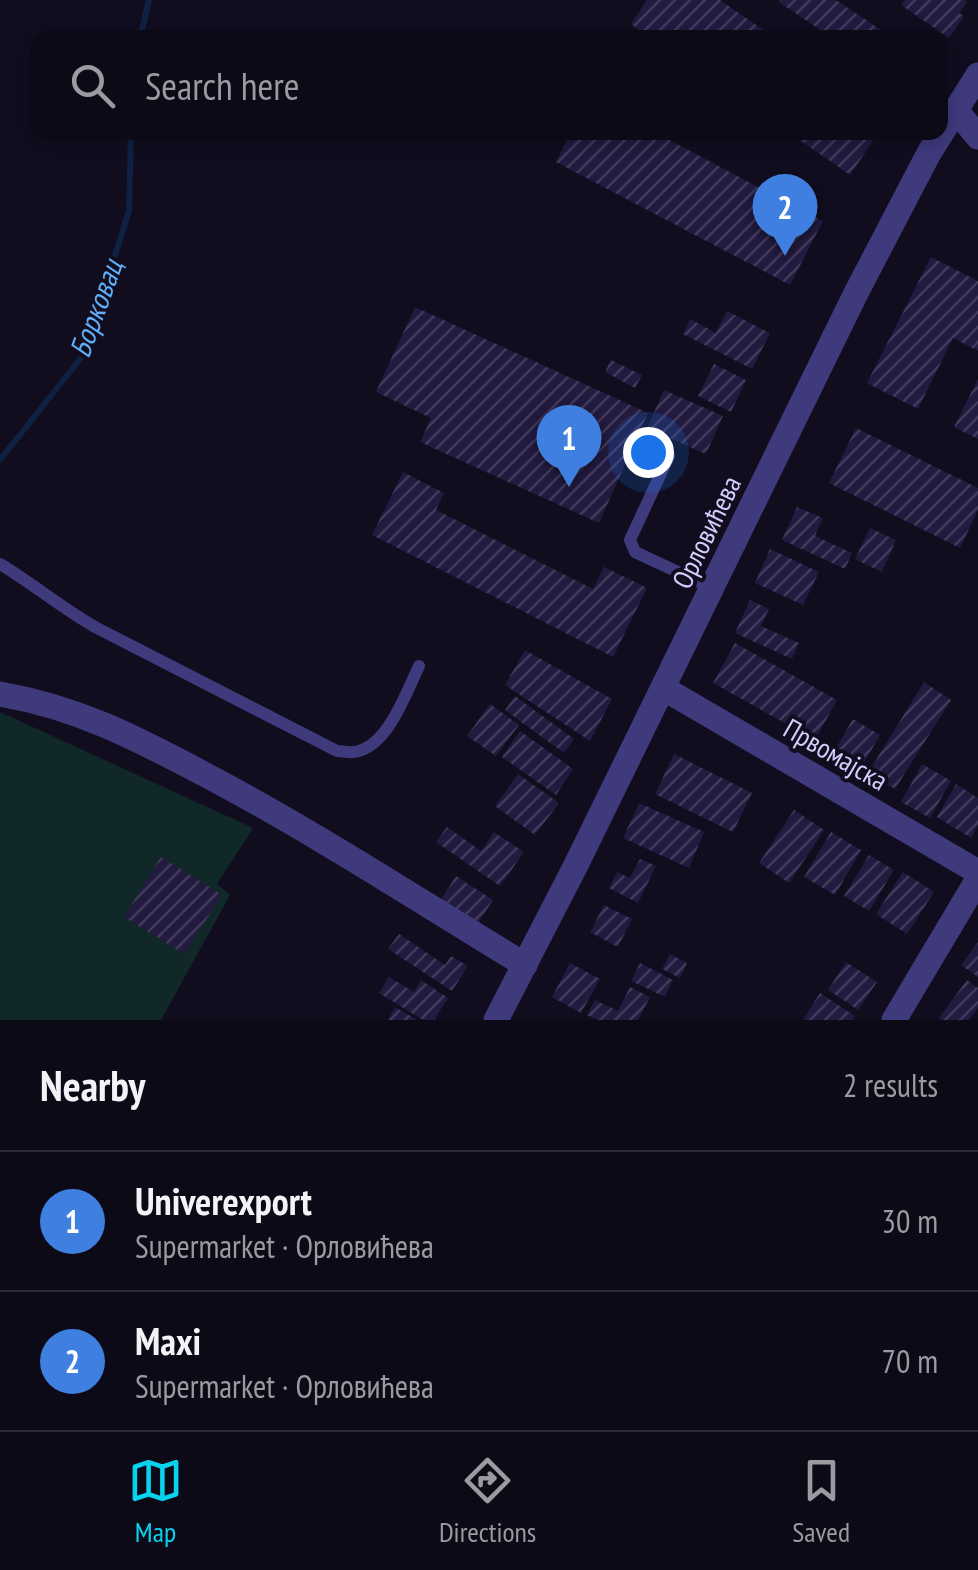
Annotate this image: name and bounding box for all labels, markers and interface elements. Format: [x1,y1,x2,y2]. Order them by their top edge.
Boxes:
search box [30,30,948,140]
icon: search [65,58,120,113]
text: Search here [145,61,299,110]
pin: 2 [752,174,818,256]
water label: Борковац [59,252,131,362]
pin: 1 [536,404,602,487]
your location [623,427,674,478]
street label: Орловићева [663,469,749,595]
street label: Првомајска [777,709,895,799]
text: Nearby [40,1058,145,1113]
text: 2 results [843,1064,938,1106]
text: Univerexport [135,1176,312,1225]
text: 1 [65,1200,80,1242]
text: 30 m [882,1200,938,1242]
text: Supermarket · Орловићева [135,1225,434,1267]
text: Maxi [135,1316,201,1365]
text: 2 [65,1340,80,1382]
text: 70 m [882,1340,938,1382]
text: Supermarket · Орловићева [135,1365,434,1407]
tab: Map [128,1453,183,1550]
tab: Directions [439,1453,536,1550]
tab: Saved [792,1453,850,1550]

